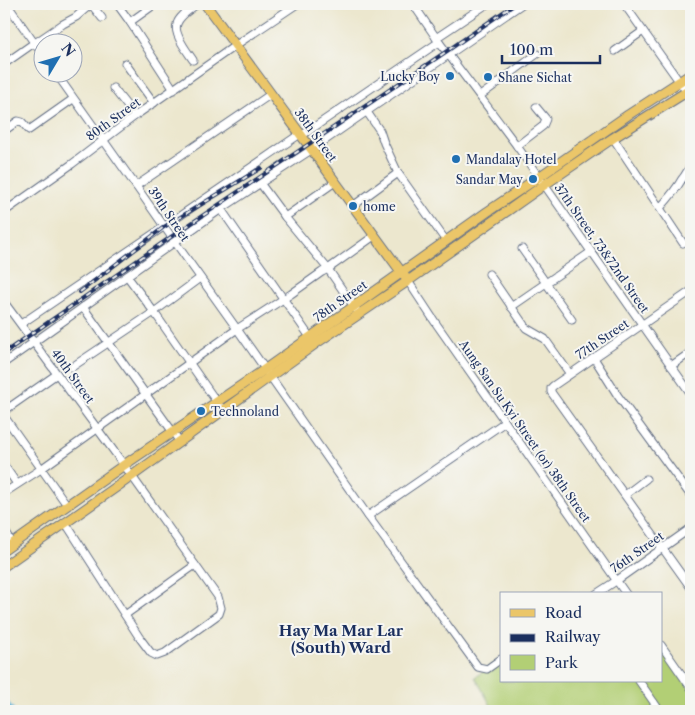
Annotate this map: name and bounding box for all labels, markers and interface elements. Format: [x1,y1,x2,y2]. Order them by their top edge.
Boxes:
north arrow [32,32,82,82]
scale bar [502,32,600,64]
text: N [57,40,79,60]
text: 100 m [510,40,553,59]
place label: Lucky Boy [380,69,440,84]
marker: Lucky Boy [444,70,456,82]
place label: Shane Sichat [498,70,572,85]
marker: Shane Sichat [482,71,494,83]
street label: 80th Street [83,94,144,144]
street label: 38th Street [292,105,341,165]
place label: Mandalay Hotel [466,152,557,167]
marker: Mandalay Hotel [450,153,462,165]
place label: Sandar May [456,172,523,187]
marker: Sandar May [527,173,539,185]
street label: 37th Street, 73&72nd Street [551,180,653,316]
street label: 39th Street [145,184,193,245]
place label: home [363,199,396,214]
marker: home [347,200,359,212]
street label: 78th Street [310,277,370,325]
street label: 77th Street [573,315,632,362]
street label: Aung San Su Kyi Street (or) 38th Street [455,336,594,526]
street label: 40th Street [48,346,98,407]
place label: Technoland [211,404,280,419]
marker: Technoland [195,405,207,417]
street label: 76th Street [607,528,667,576]
legend [500,592,662,682]
text: Road [545,603,582,622]
district label: Hay Ma Mar Lar (South) Ward [279,621,404,657]
text: Railway [545,627,601,646]
text: Park [545,653,579,672]

